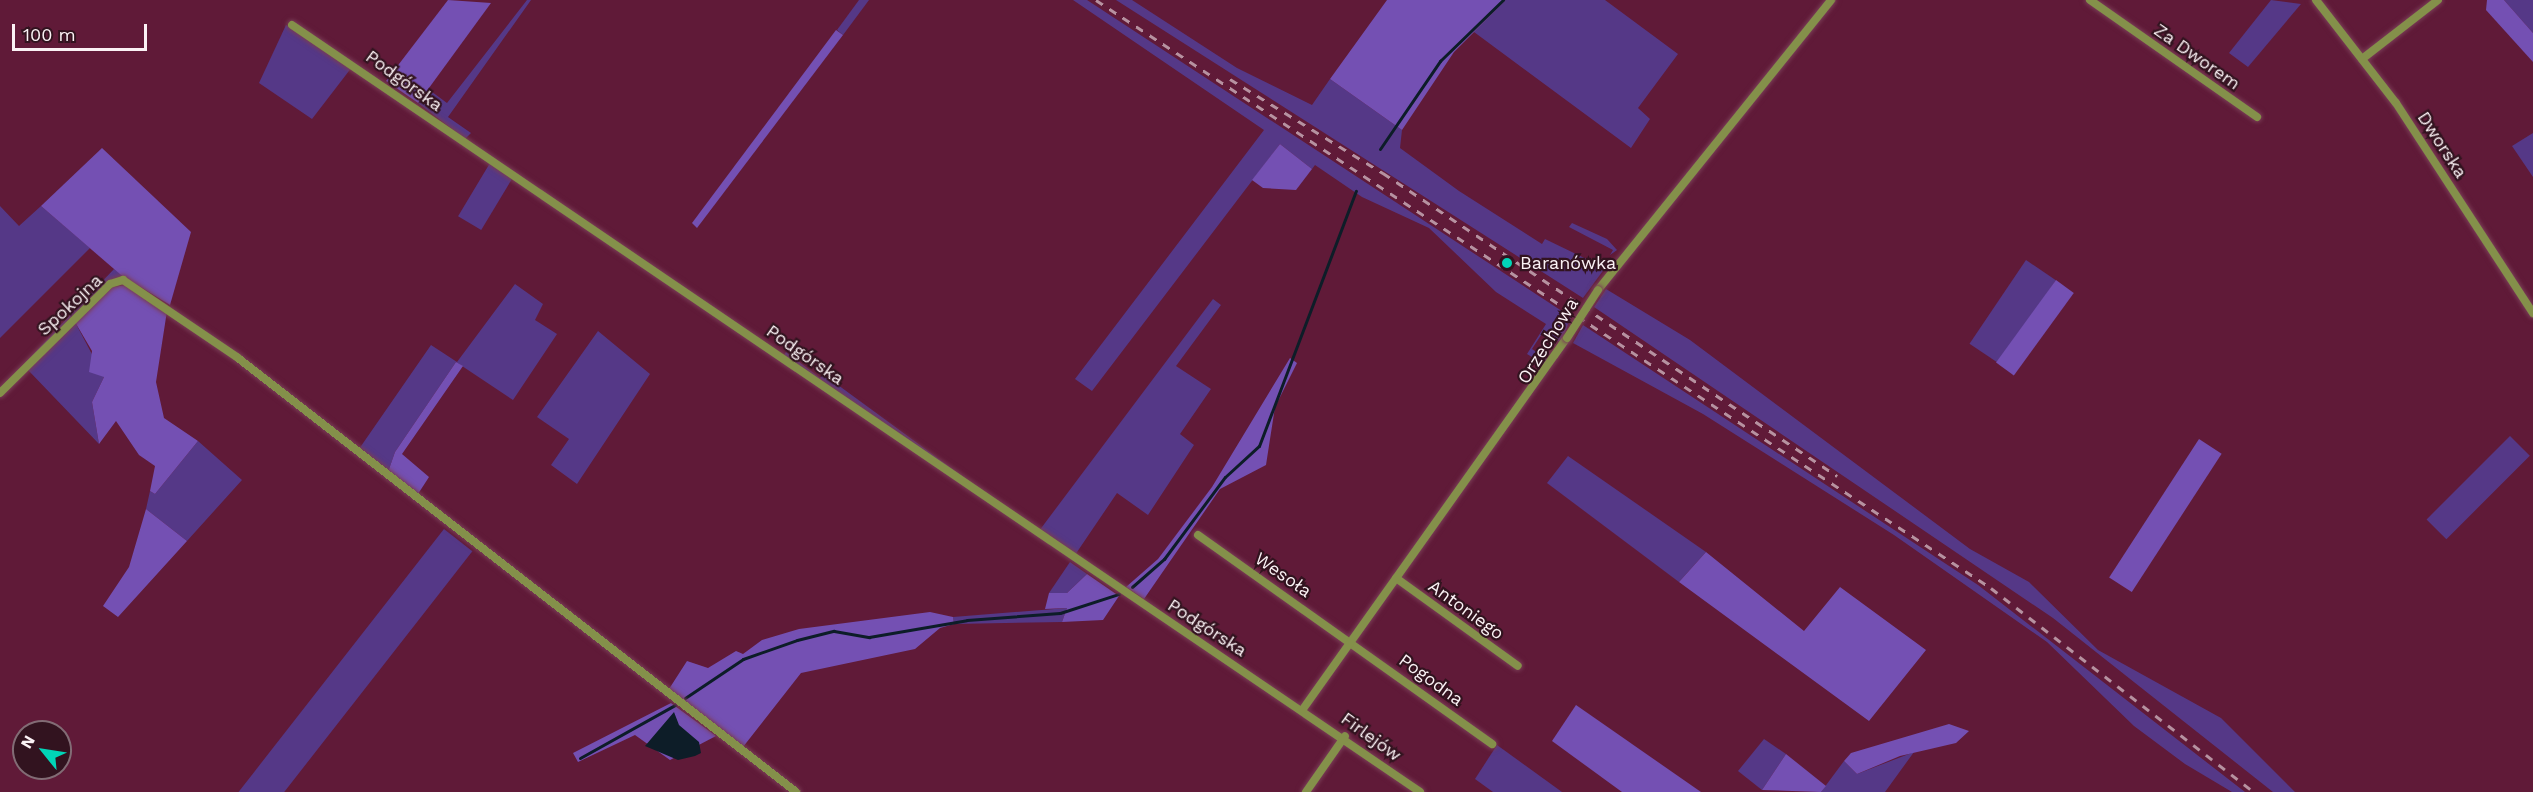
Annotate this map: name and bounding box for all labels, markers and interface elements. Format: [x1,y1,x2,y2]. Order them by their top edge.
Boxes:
scale bar [15,12,150,50]
street label: Za Dworem [2150,19,2244,95]
text: 100 m [23,24,76,45]
street label: Podgórska [361,46,447,116]
street label: Dworska [2413,108,2471,182]
place label: Baranówka [1520,252,1616,274]
marker: Baranówka [1498,254,1516,272]
street label: Spokojna [33,270,107,340]
street label: Orzechowa [1513,294,1583,388]
street label: Podgórska [762,320,848,390]
street label: Wesoła [1250,548,1316,602]
street label: Antoniego [1424,575,1508,645]
street label: Podgórska [1163,594,1251,662]
street label: Pogodna [1394,649,1468,711]
street label: Firlejów [1337,708,1405,766]
north arrow [12,720,72,780]
text: N [17,732,39,752]

